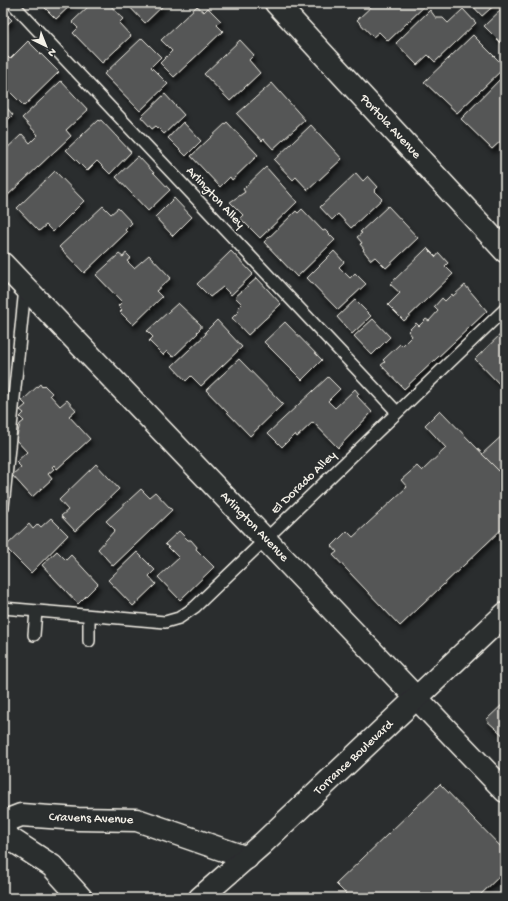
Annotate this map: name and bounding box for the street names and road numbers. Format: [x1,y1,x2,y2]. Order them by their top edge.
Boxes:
street label: Portola Avenue [356,91,424,163]
street label: Arlington Alley [182,164,248,233]
street label: El Dorado Alley [268,448,340,518]
street label: Arlington Avenue [217,489,292,565]
street label: Torrance Boulevard [311,717,398,799]
street label: Cravens Avenue [49,810,134,828]

